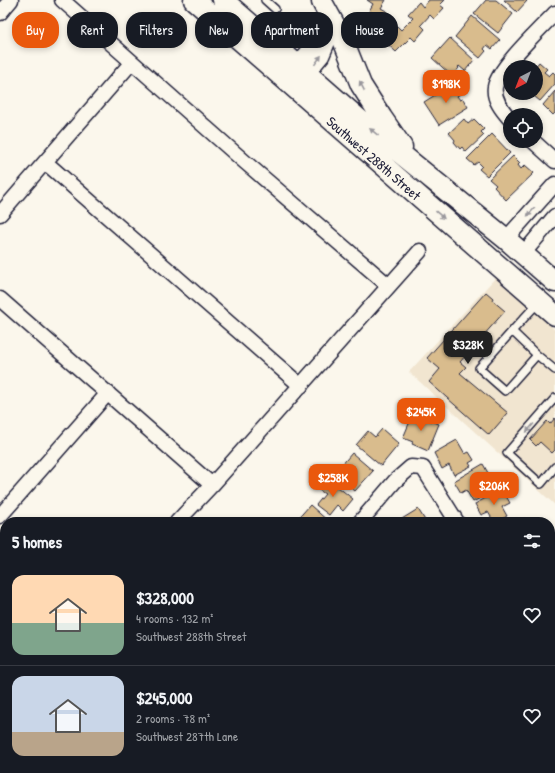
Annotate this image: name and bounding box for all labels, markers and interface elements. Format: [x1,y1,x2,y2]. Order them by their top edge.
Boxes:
chip: Buy [12,12,59,48]
chip: Rent [67,12,118,48]
chip: Filters [126,12,187,48]
chip: New [195,12,243,48]
chip: Apartment [251,12,333,48]
chip: House [341,12,398,48]
one-way arrow [314,55,323,66]
north arrow [503,60,543,100]
map controls [503,60,543,148]
pin: $198K [418,70,474,104]
text: $198K [432,74,460,92]
one-way arrow [359,80,366,91]
button: locate [503,108,543,148]
street label: Southwest 288th Street [323,112,425,204]
one-way arrow [369,128,379,136]
one-way arrow [526,207,535,217]
one-way arrow [436,210,445,219]
pin: $328K [440,331,496,365]
text: $328K [453,335,483,353]
pin: $245K [393,398,449,432]
text: $245K [406,402,436,420]
one-way arrow [525,422,534,433]
pin: $258K [305,464,361,498]
text: $258K [318,468,348,486]
pin: $206K [466,472,522,506]
text: $206K [479,476,509,494]
text: 5 homes [12,530,62,553]
icon: filters [521,530,543,552]
text: $328,000 [136,586,194,609]
icon: home [44,591,92,639]
icon: heart [521,604,543,626]
text: 4 rooms · 132 m² [136,609,213,627]
text: Southwest 288th Street [136,627,247,645]
text: $245,000 [136,686,192,709]
icon: home [44,692,92,740]
icon: heart [521,705,543,727]
text: 2 rooms · 78 m² [136,709,210,727]
text: Southwest 287th Lane [136,727,238,745]

